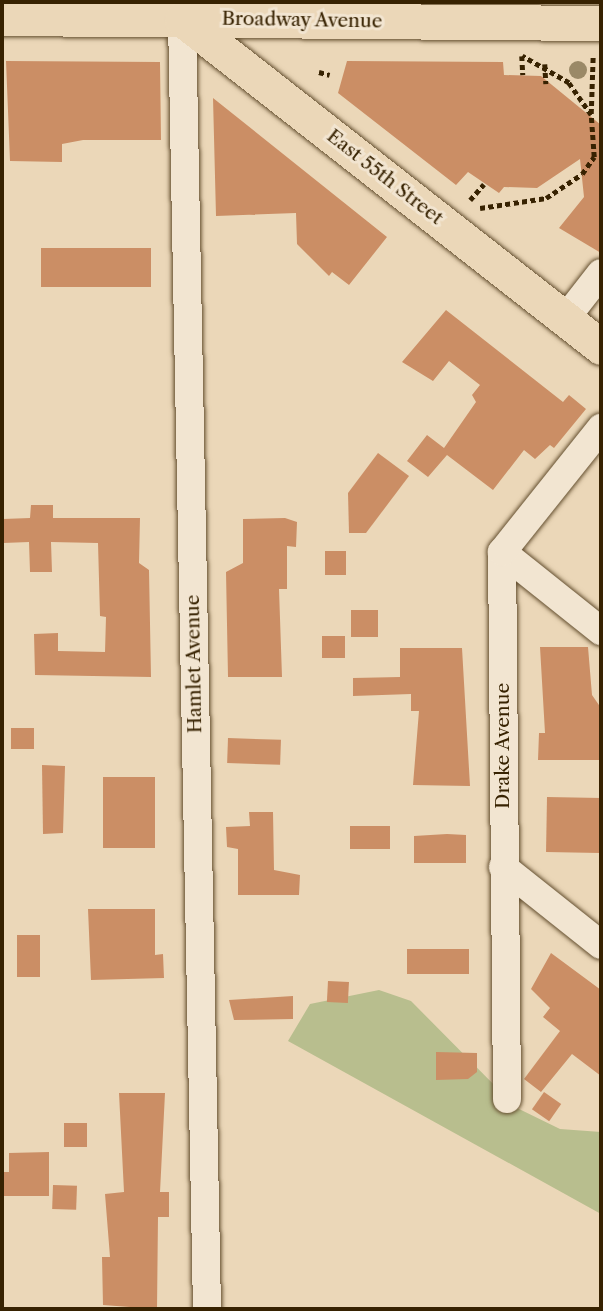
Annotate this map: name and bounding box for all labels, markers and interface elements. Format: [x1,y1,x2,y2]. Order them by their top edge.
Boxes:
street label: Broadway Avenue [221,7,383,33]
street label: East 55th Street [322,125,448,229]
street label: Hamlet Avenue [181,594,207,734]
street label: Drake Avenue [492,683,514,809]

